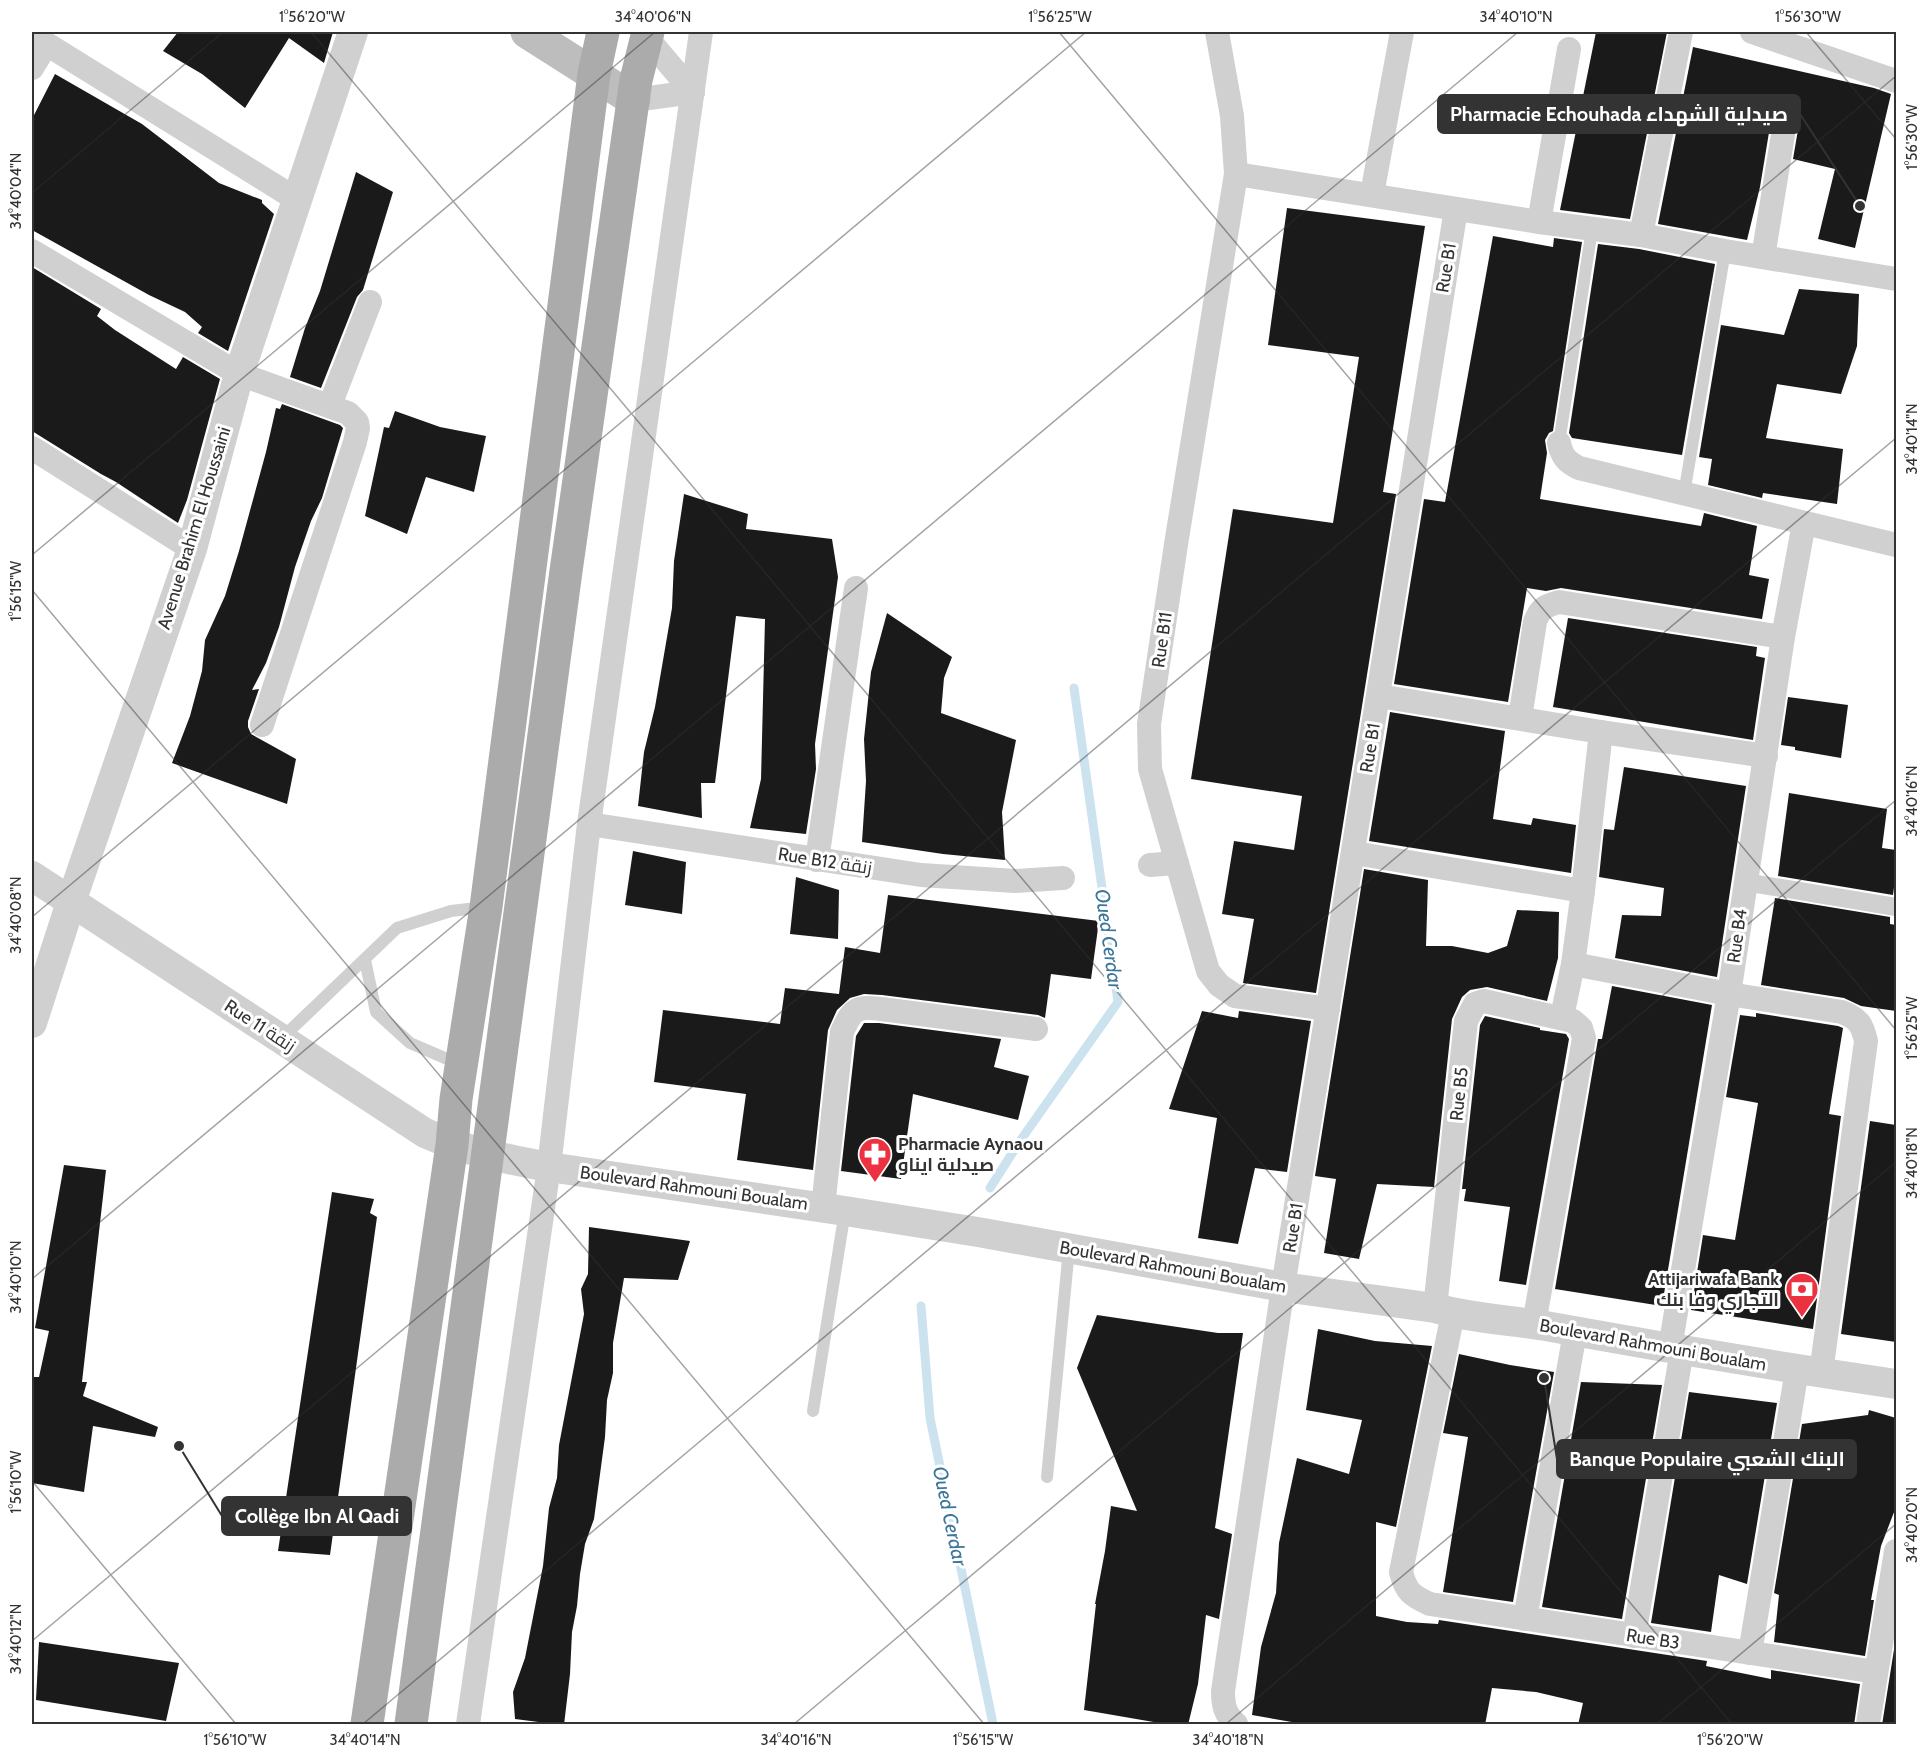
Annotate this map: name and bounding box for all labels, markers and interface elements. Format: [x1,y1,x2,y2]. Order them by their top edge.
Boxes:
text: 1°56'20"W [279,8,346,26]
text: 34°40'06"N [615,8,691,26]
text: 1°56'25"W [1028,8,1093,26]
text: 34°40'10"N [1479,8,1553,26]
text: 1°56'30"W [1775,8,1842,26]
callout: Pharmacie Echouhada صيدلية الشهداء [1438,95,1800,133]
text: Pharmacie Echouhada صيدلية الشهداء [1450,102,1788,127]
text: 1°56'30"W [1903,103,1921,170]
text: 34°40'04"N [7,153,25,229]
street label: Rue B1 [1431,242,1461,294]
text: 34°40'14"N [1903,403,1921,475]
street label: Avenue Brahim El Houssaini [153,424,235,632]
text: 1°56'15"W [7,560,25,621]
street label: Rue B11 [1147,611,1177,669]
street label: Rue B1 [1355,722,1385,774]
text: 34°40'16"N [1903,765,1921,837]
street label: Rue B12 زنقة [776,843,874,879]
text: 34°40'08"N [7,876,25,954]
water label: Oued Cerdar [1090,887,1128,992]
street label: Rue B4 [1722,907,1752,965]
street label: Rue 11 زنقة [220,995,300,1057]
text: 1°56'25"W [1903,995,1921,1060]
street label: Rue B5 [1445,1066,1473,1122]
text: 34°40'18"N [1903,1127,1921,1199]
place label: Pharmacie Aynaou صيدلية ايناو [898,1133,1043,1176]
pharmacy icon: Pharmacie Aynaou صيدلية ايناو [857,1136,893,1183]
street label: Boulevard Rahmouni Boualam [579,1161,809,1215]
street label: Rue B1 [1278,1202,1308,1254]
street label: Boulevard Rahmouni Boualam [1058,1236,1288,1298]
text: 34°40'10"N [7,1240,25,1314]
place label: Attijariwafa Bank التجاري وفا بنك [1648,1268,1779,1314]
bank icon: Attijariwafa Bank التجاري وفا بنك [1784,1271,1820,1318]
street label: Boulevard Rahmouni Boualam [1538,1314,1768,1376]
callout: Banque Populaire البنك الشعبي [1557,1440,1856,1478]
text: Banque Populaire البنك الشعبي [1569,1447,1845,1476]
text: 1°56'10"W [7,1450,25,1513]
water label: Oued Cerdar [928,1464,972,1569]
text: 34°40'20"N [1903,1487,1921,1563]
callout: Collège Ibn Al Qadi [222,1497,411,1535]
text: Collège Ibn Al Qadi [235,1504,399,1528]
text: 34°40'12"N [7,1604,25,1674]
street label: Rue B3 [1625,1624,1681,1654]
text: 1°56'10"W [204,1731,267,1749]
text: 34°40'14"N [329,1731,401,1749]
text: 34°40'16"N [760,1731,832,1749]
text: 1°56'15"W [953,1731,1014,1749]
text: 34°40'18"N [1192,1731,1264,1749]
text: 1°56'20"W [1697,1731,1764,1749]

